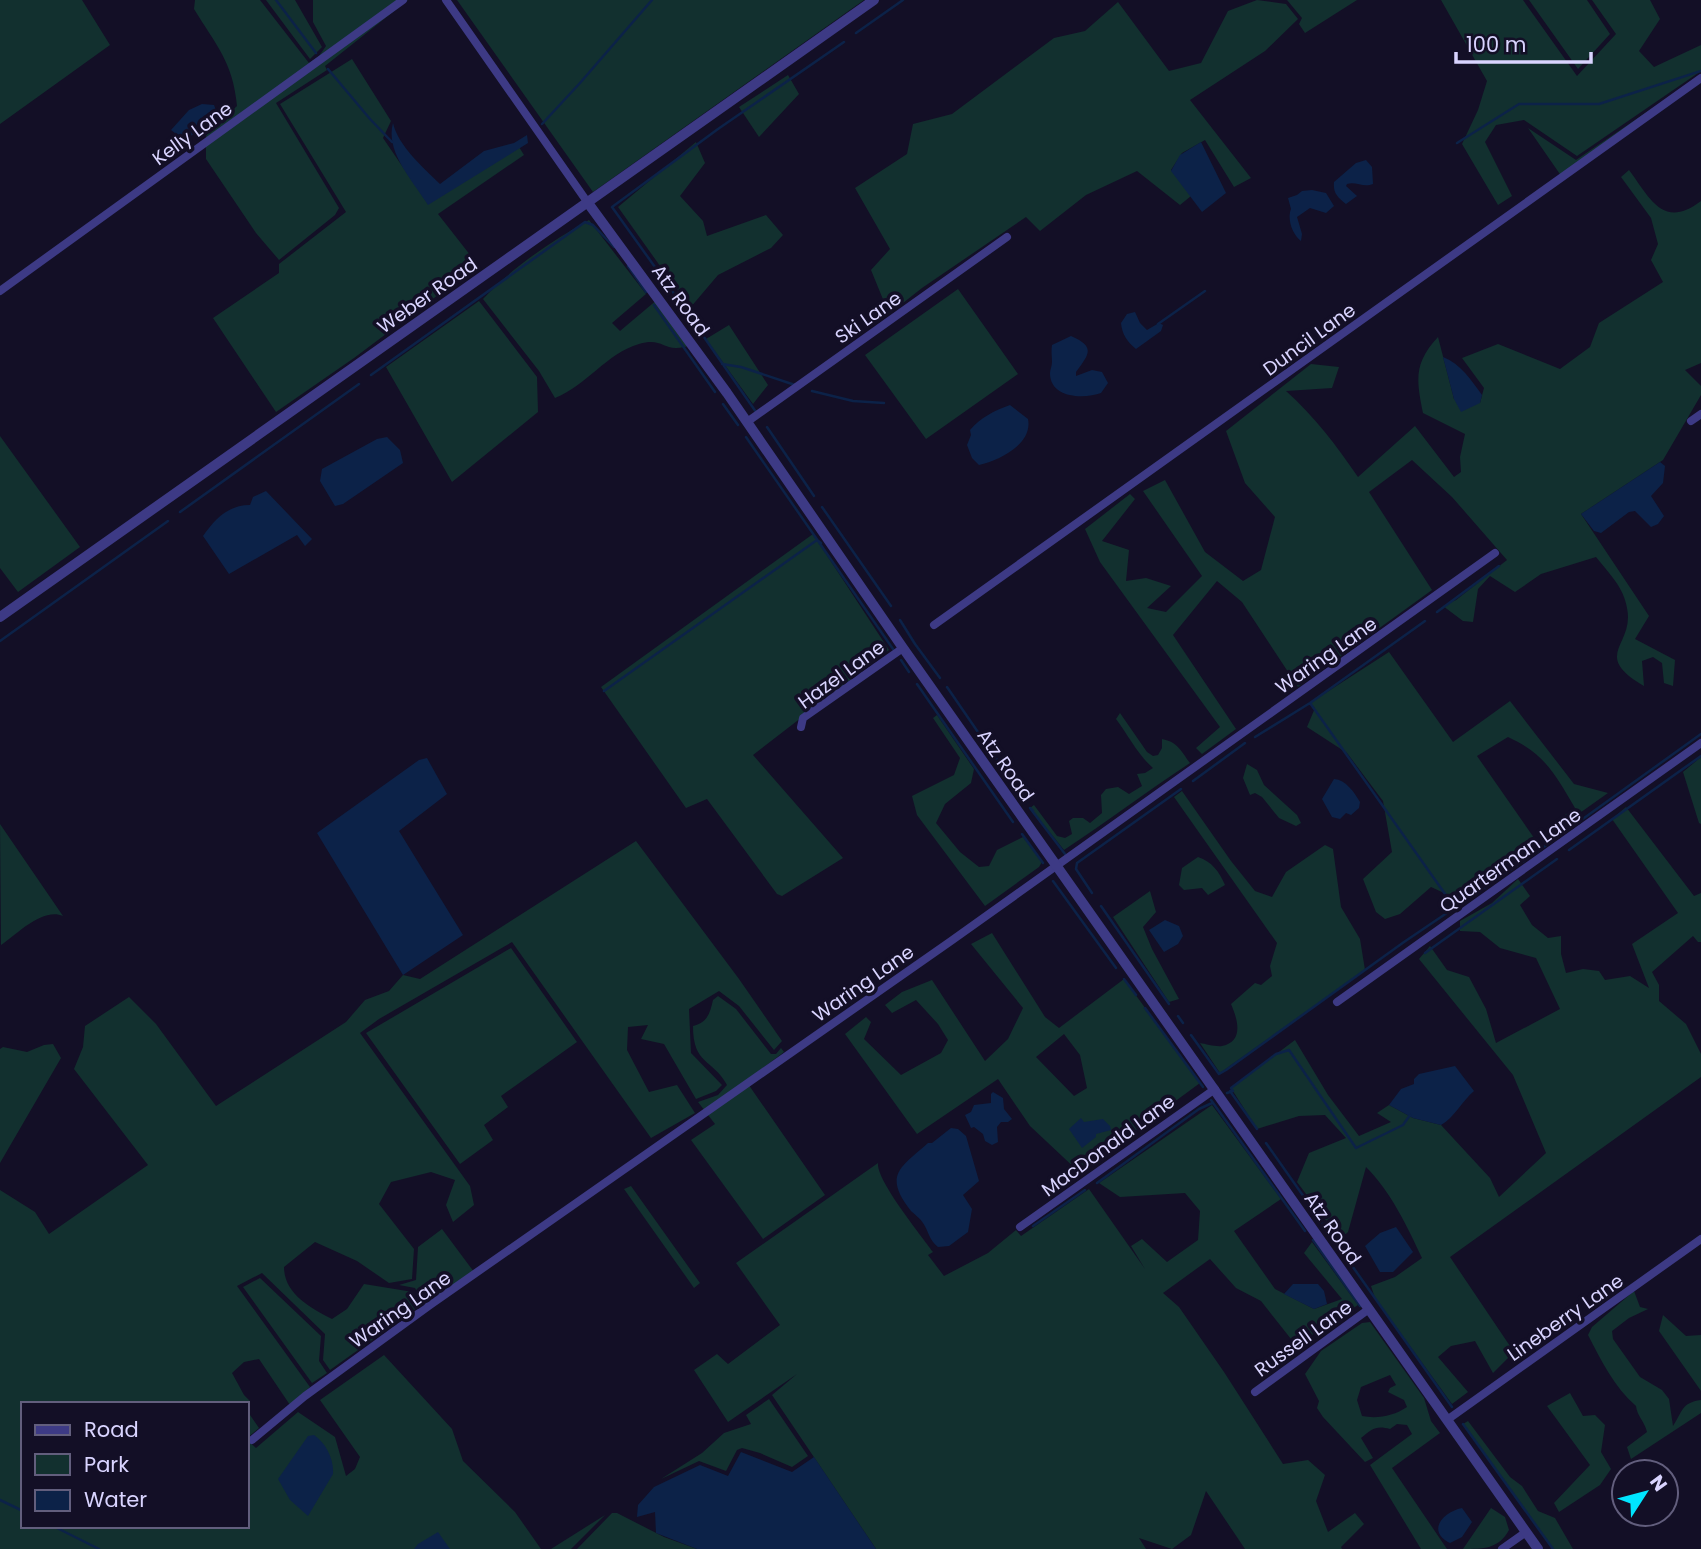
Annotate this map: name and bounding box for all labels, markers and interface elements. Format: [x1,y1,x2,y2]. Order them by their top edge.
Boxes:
scale bar [1456,21,1591,65]
text: 100 m [1466,30,1526,59]
street label: Kelly Lane [147,95,238,172]
street label: Weber Road [372,251,483,340]
street label: Atz Road [645,259,716,342]
street label: Ski Lane [830,285,907,350]
street label: Duncil Lane [1257,297,1361,382]
street label: Waring Lane [1270,610,1382,700]
street label: Hazel Lane [792,634,890,715]
street label: Atz Road [971,724,1040,807]
street label: Quarterman Lane [1434,801,1587,920]
street label: Waring Lane [807,938,919,1028]
street label: MacDonald Lane [1036,1088,1181,1203]
street label: Atz Road [1298,1187,1367,1270]
street label: Waring Lane [344,1264,456,1354]
street label: Lineberry Lane [1502,1267,1629,1368]
street label: Russell Lane [1249,1294,1358,1383]
legend [21,1402,248,1528]
text: Road [84,1415,139,1444]
text: Park [84,1450,129,1479]
north arrow [1610,1458,1680,1528]
text: N [1643,1470,1673,1497]
text: Water [84,1485,147,1514]

